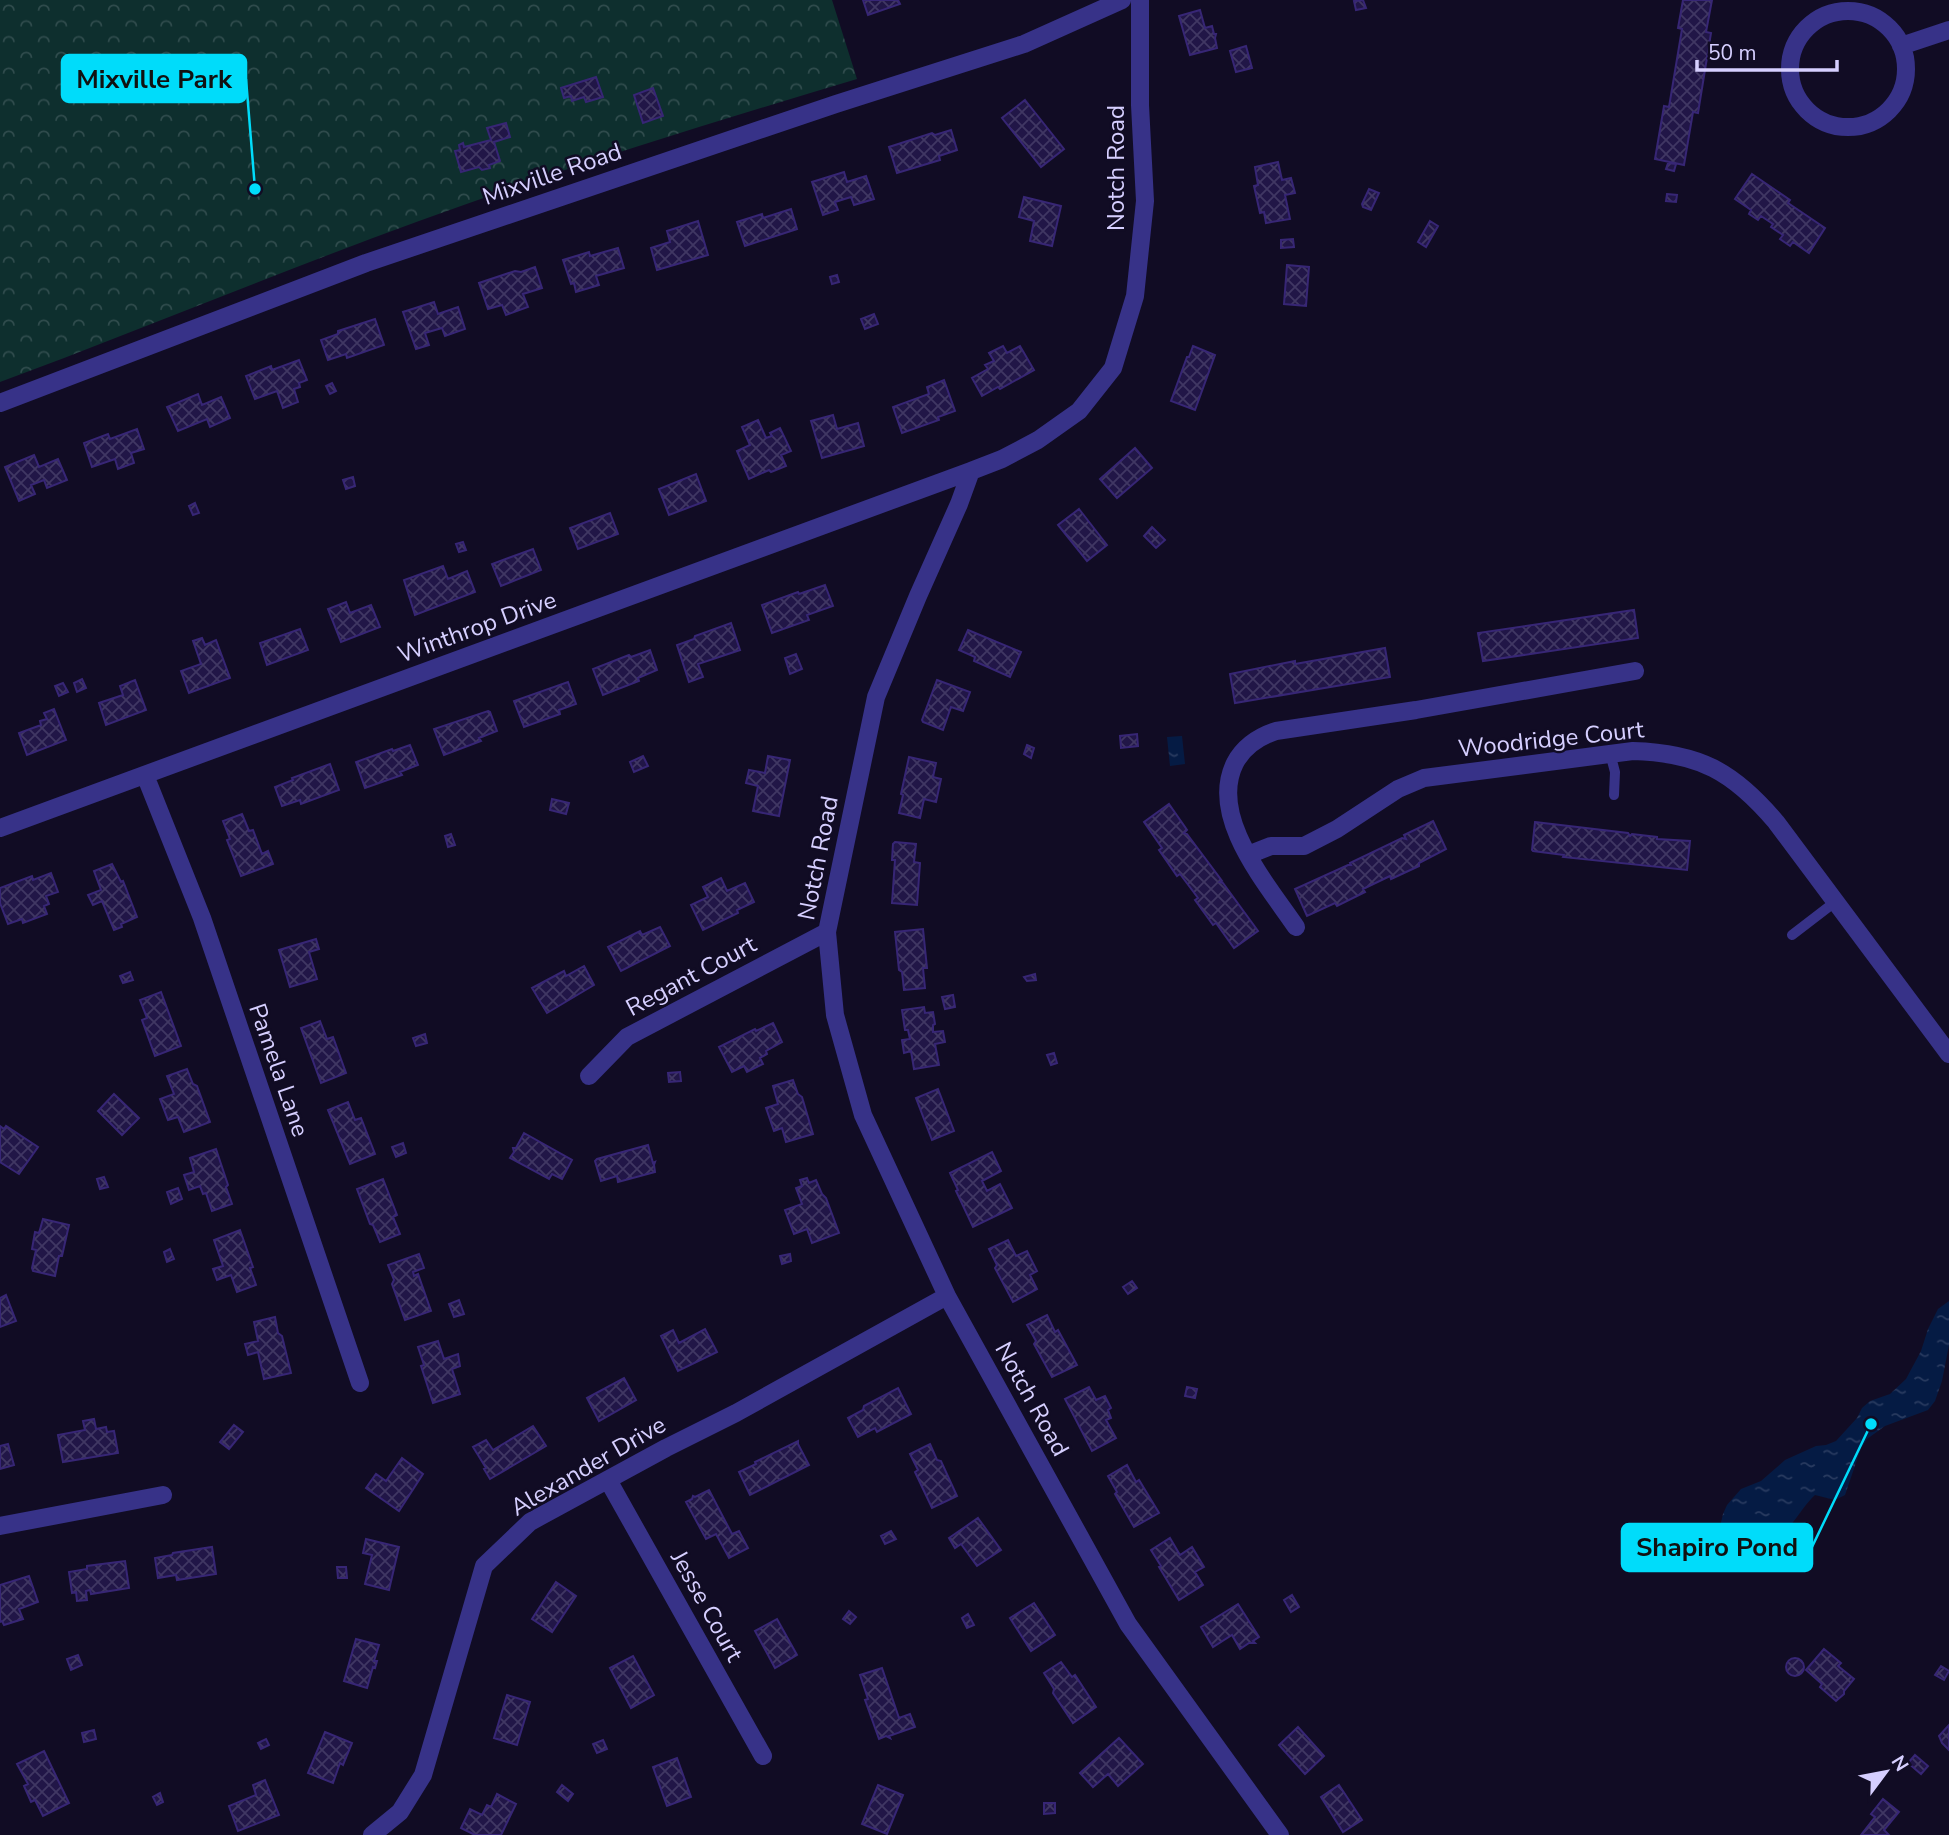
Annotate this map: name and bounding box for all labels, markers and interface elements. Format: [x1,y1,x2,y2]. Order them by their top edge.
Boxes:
scale bar [1697,28,1837,72]
text: 50 m [1708,39,1757,67]
callout: Mixville Park [62,55,246,102]
text: Mixville Park [76,62,233,97]
street label: Notch Road [1100,105,1132,231]
street label: Mixville Road [478,135,626,213]
street label: Winthrop Drive [393,583,561,671]
street label: Woodridge Court [1457,713,1646,765]
street label: Notch Road [790,793,846,923]
street label: Regant Court [620,928,762,1024]
street label: Pamela Lane [241,999,317,1141]
street label: Notch Road [987,1336,1077,1462]
street label: Alexander Drive [504,1409,672,1523]
callout: Shapiro Pond [1622,1524,1812,1571]
text: Shapiro Pond [1636,1530,1798,1565]
street label: Jesse Court [663,1544,751,1668]
north arrow [1851,1737,1921,1807]
text: N [1885,1751,1914,1776]

